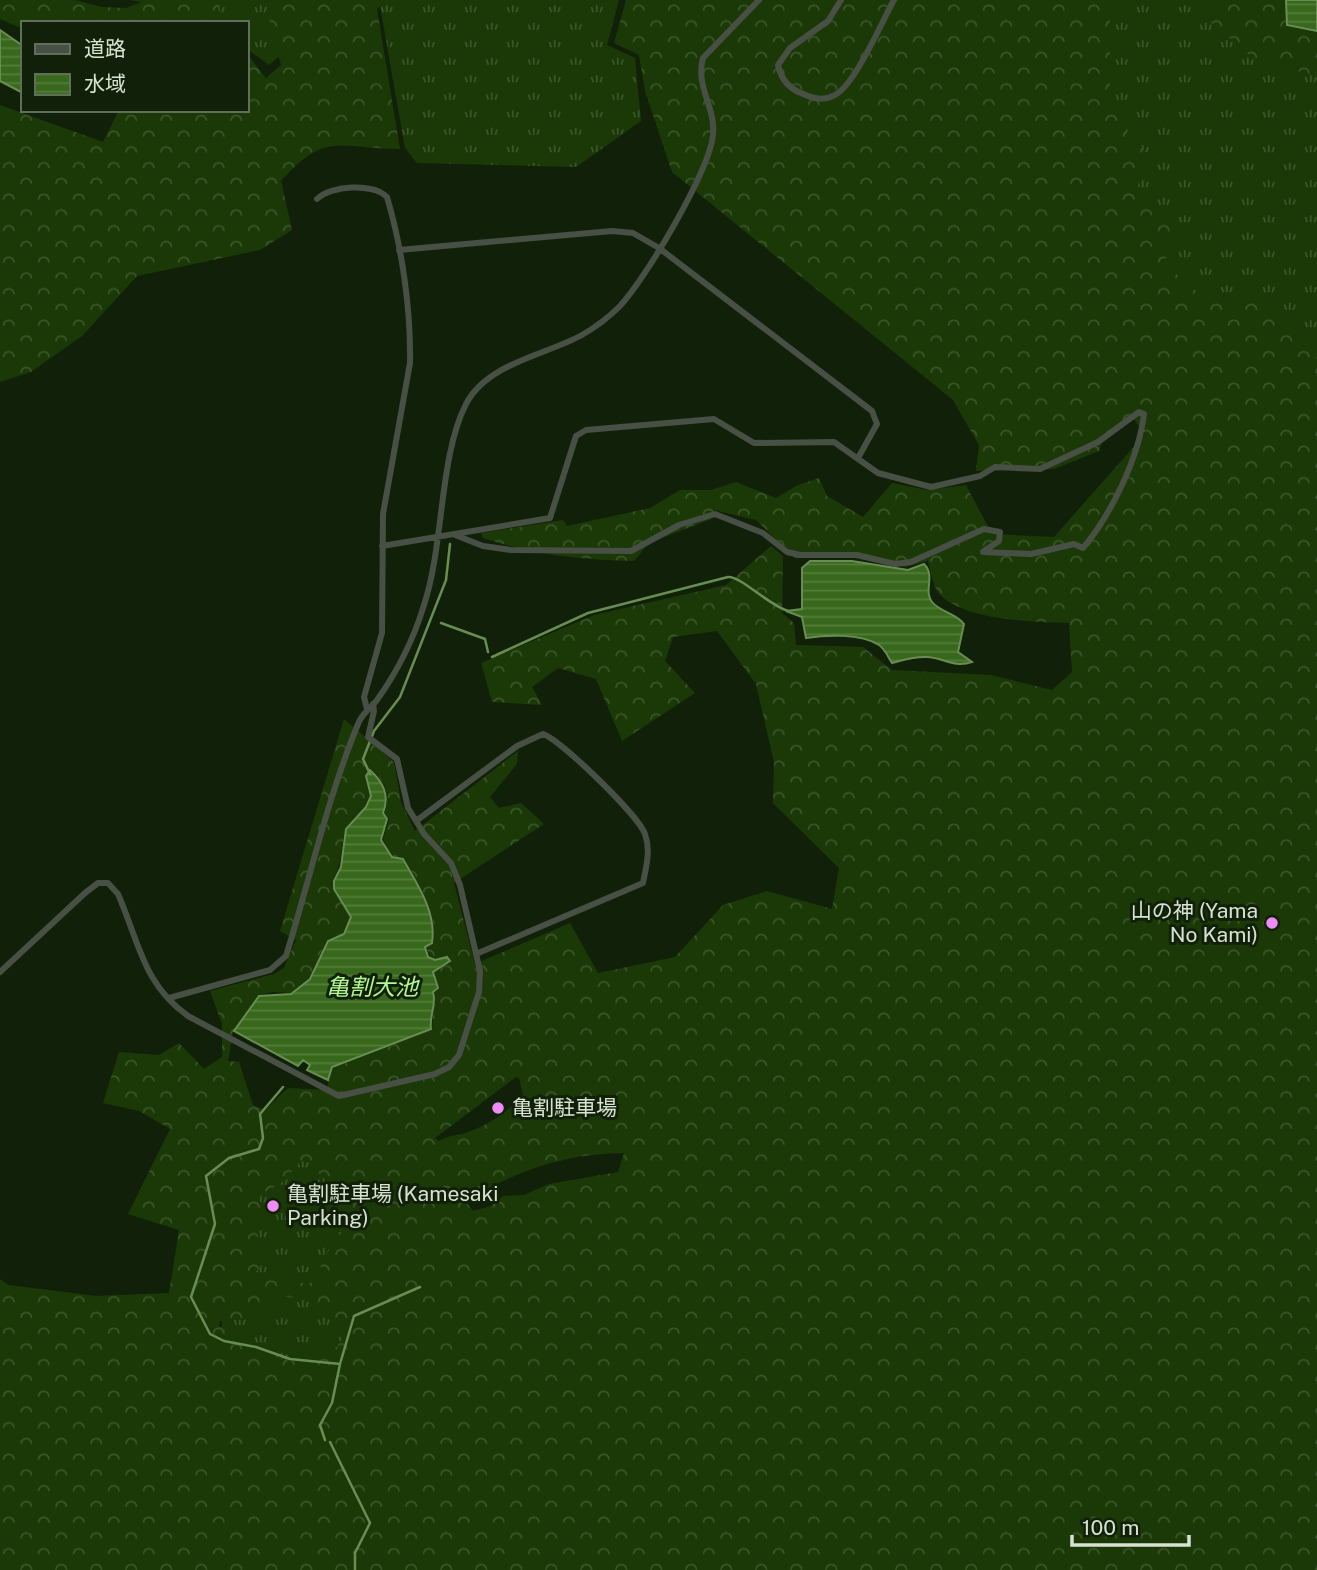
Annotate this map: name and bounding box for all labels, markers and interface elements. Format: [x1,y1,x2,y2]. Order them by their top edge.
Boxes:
legend [21,21,248,112]
text: 道路 [84,36,126,61]
text: 水域 [84,71,126,96]
place label: 山の神 (Yama No Kami) [1131,898,1258,947]
marker: 山の神 (Yama No Kami) [1264,915,1280,931]
water label: 亀割大池 [326,973,420,1000]
place label: 亀割駐車場 [512,1095,617,1120]
marker: 亀割駐車場 [490,1100,506,1116]
place label: 亀割駐車場 (Kamesaki Parking) [287,1181,498,1230]
marker: 亀割駐車場 (Kamesaki Parking) [265,1198,281,1214]
scale bar [1072,1504,1189,1548]
text: 100 m [1082,1515,1139,1540]

